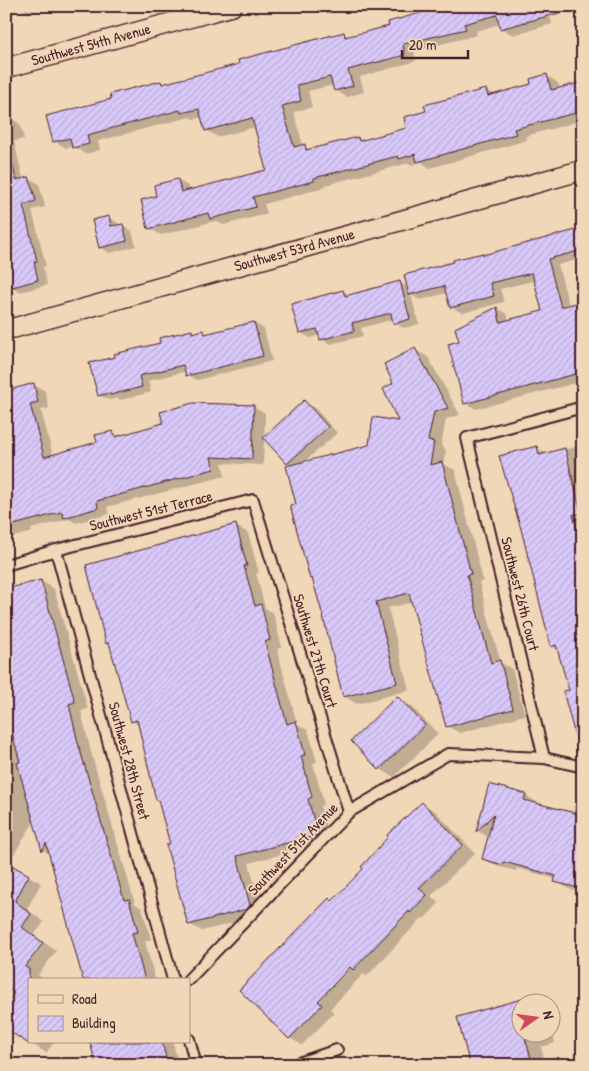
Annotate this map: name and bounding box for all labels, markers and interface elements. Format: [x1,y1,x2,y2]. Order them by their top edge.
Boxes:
street label: Southwest 54th Avenue [29,18,153,71]
scale bar [402,28,468,60]
text: 20 m [409,34,436,55]
street label: Southwest 53rd Avenue [232,223,357,276]
street label: Southwest 51st Terrace [87,485,215,536]
street label: Southwest 26th Court [496,535,545,654]
street label: Southwest 27th Court [288,591,343,711]
street label: Southwest 28th Street [104,700,156,823]
street label: Southwest 51st Avenue [243,797,343,900]
legend [28,978,190,1044]
text: Road [72,988,97,1009]
north arrow [512,994,562,1044]
text: N [539,1009,559,1021]
text: Building [72,1012,116,1033]

